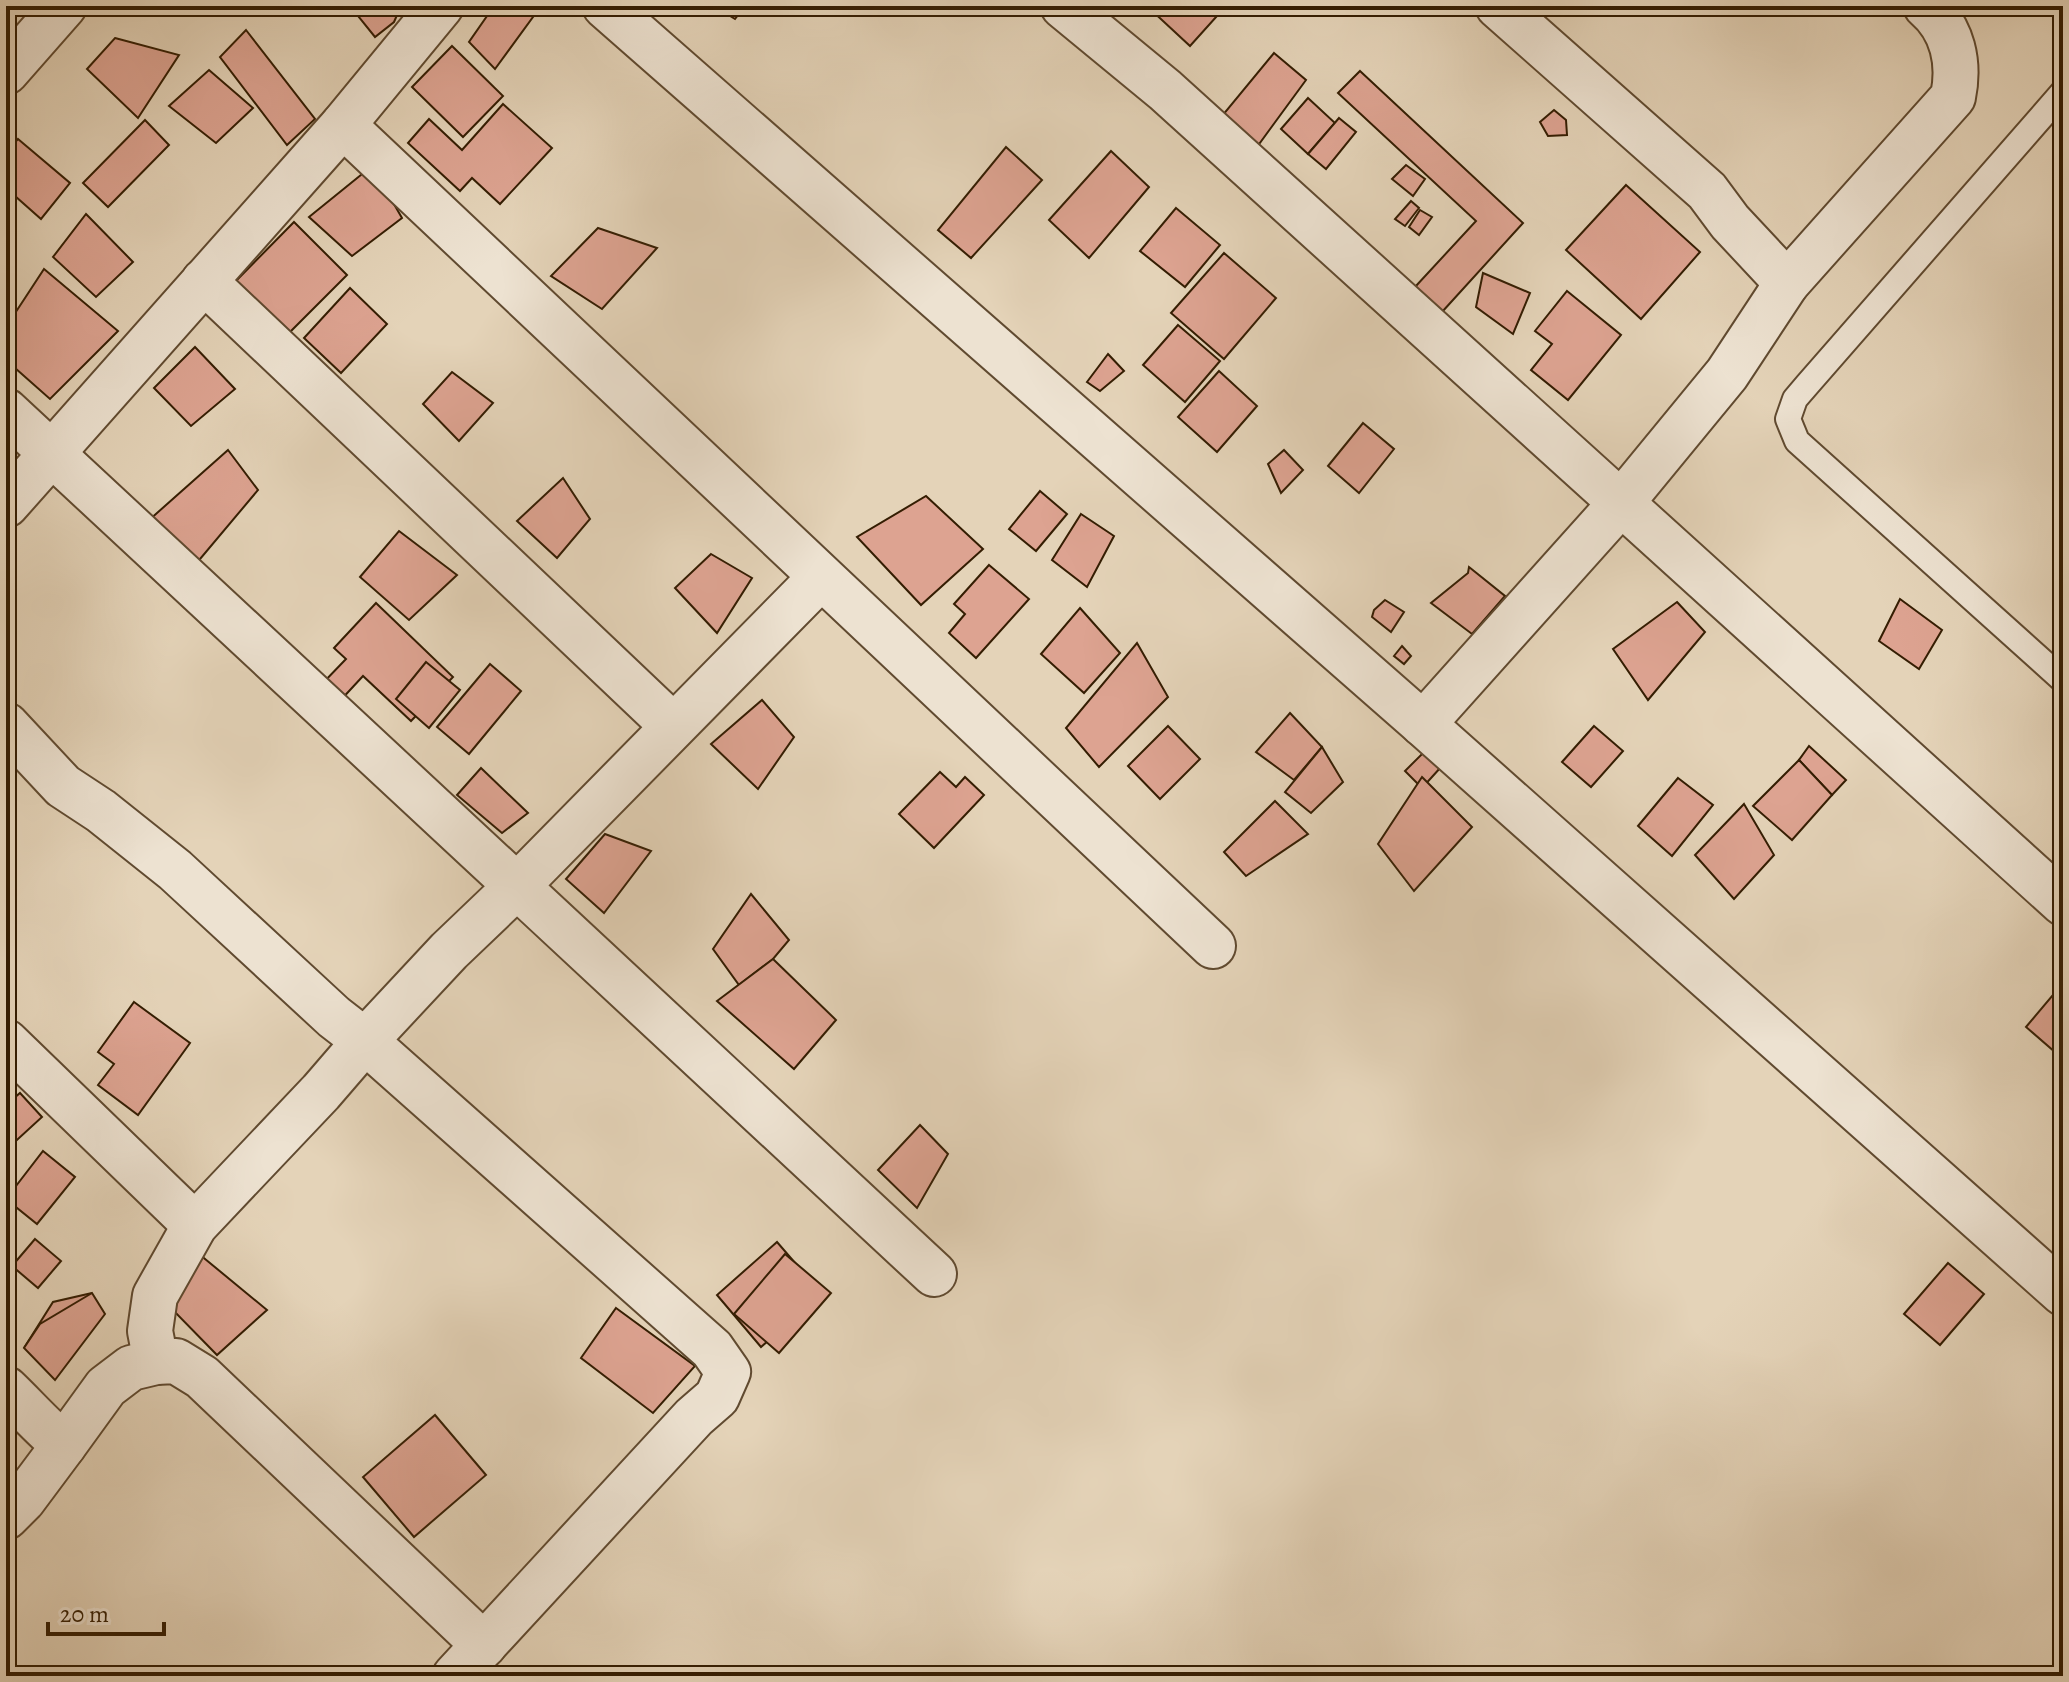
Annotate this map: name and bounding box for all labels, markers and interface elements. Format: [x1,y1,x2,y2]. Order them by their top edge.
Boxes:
scale bar [48,1586,164,1636]
text: 20 m [60,1598,109,1630]

